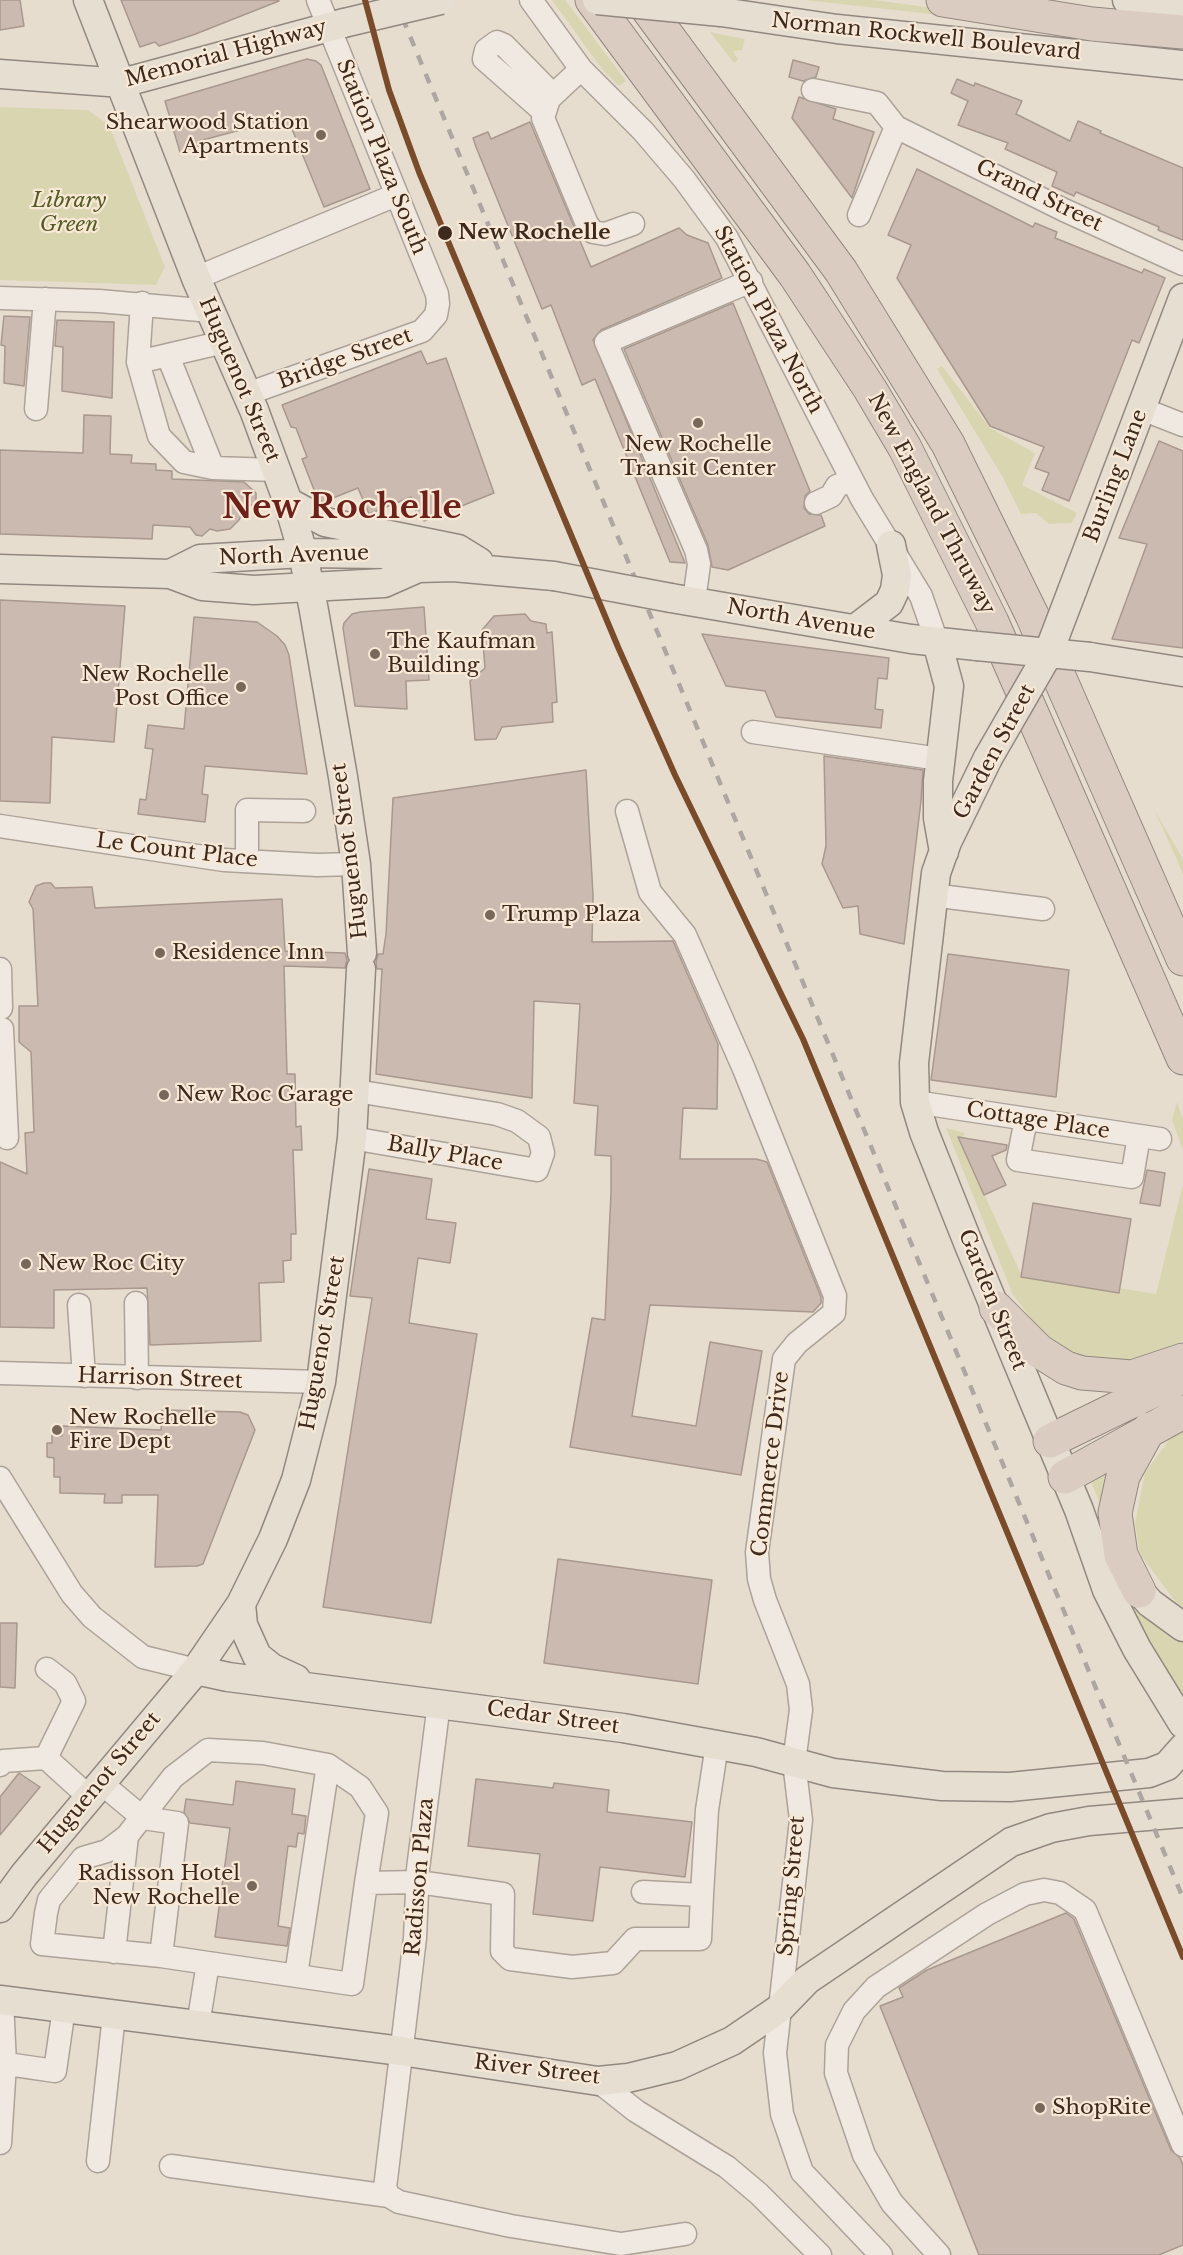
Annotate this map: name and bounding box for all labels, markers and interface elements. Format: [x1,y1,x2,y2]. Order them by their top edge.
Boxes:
street label: Norman Rockwell Boulevard [770,8,1082,66]
street label: Memorial Highway [122,15,330,93]
street label: Station Plaza South [330,56,432,258]
place label: Shearwood Station Apartments [106,110,309,160]
marker: Shearwood Station Apartments [314,128,328,142]
street label: Grand Street [972,154,1106,238]
park label: Library Green [32,188,106,238]
place label: New Rochelle [458,220,611,246]
street label: Station Plaza North [708,222,828,418]
marker: New Rochelle [436,224,454,242]
street label: Huguenot Street [193,294,285,466]
street label: Bridge Street [274,323,416,395]
street label: New England Thruway [862,389,1000,619]
street label: Burling Lane [1079,406,1153,546]
marker: New Rochelle Transit Center [691,416,705,430]
place label: New Rochelle Transit Center [620,432,776,482]
district label: New Rochelle [222,489,462,529]
street label: North Avenue [218,541,370,571]
street label: North Avenue [725,595,877,645]
place label: The Kaufman Building [387,629,536,679]
marker: The Kaufman Building [368,647,382,661]
place label: New Rochelle Post Office [81,662,229,712]
marker: New Rochelle Post Office [234,680,248,694]
street label: Garden Street [949,680,1041,824]
street label: Huguenot Street [327,762,373,940]
street label: Le Count Place [95,829,259,873]
place label: Trump Plaza [502,902,640,928]
marker: Trump Plaza [483,908,497,922]
place label: Residence Inn [172,940,325,966]
marker: Residence Inn [153,946,167,960]
place label: New Roc Garage [176,1082,353,1108]
marker: New Roc Garage [157,1088,171,1102]
street label: Cottage Place [965,1097,1111,1145]
street label: Bally Place [385,1131,505,1177]
street label: Garden Street [952,1226,1032,1374]
place label: New Roc City [38,1251,185,1277]
street label: Huguenot Street [295,1254,351,1432]
marker: New Roc City [19,1257,33,1271]
street label: Harrison Street [77,1364,243,1394]
street label: Commerce Drive [747,1370,795,1558]
place label: New Rochelle Fire Dept [69,1405,217,1455]
marker: New Rochelle Fire Dept [50,1423,64,1437]
street label: Cedar Street [485,1696,621,1740]
street label: Huguenot Street [33,1707,167,1859]
street label: Radisson Plaza [401,1797,439,1957]
street label: Spring Street [773,1815,811,1957]
place label: Radisson Hotel New Rochelle [78,1861,240,1911]
marker: Radisson Hotel New Rochelle [245,1879,259,1893]
street label: River Street [472,2050,602,2090]
place label: ShopRite [1052,2095,1151,2121]
marker: ShopRite [1033,2101,1047,2115]

